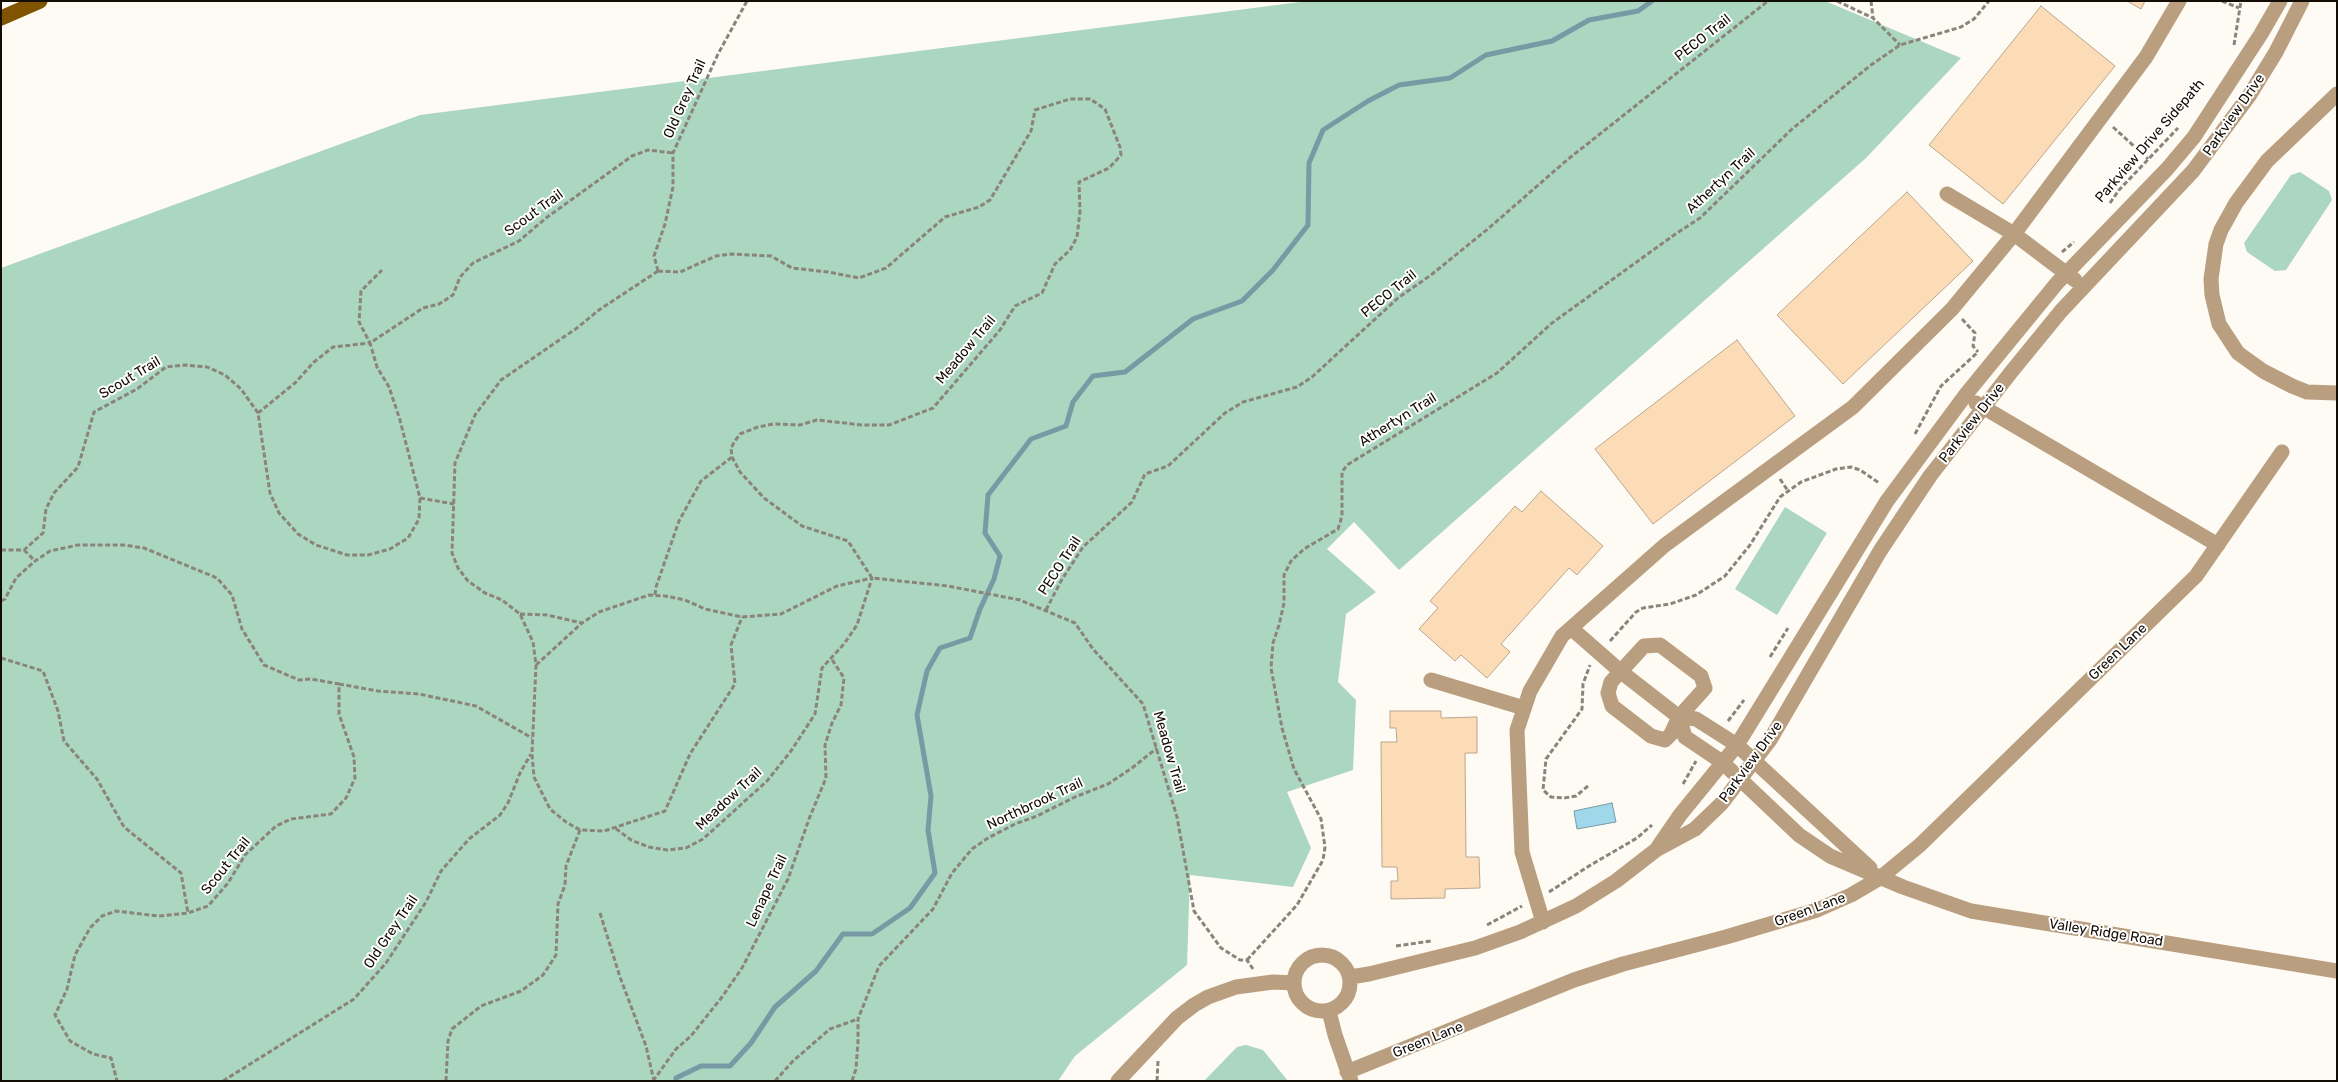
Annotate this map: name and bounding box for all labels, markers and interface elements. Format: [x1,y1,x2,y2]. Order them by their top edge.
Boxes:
street label: PECO Trail [1672,11,1734,65]
street label: Old Grey Trail [660,57,710,141]
street label: Parkview Drive [2200,71,2268,159]
street label: Parkview Drive Sidepath [2092,76,2208,206]
street label: Athertyn Trail [1683,145,1759,217]
street label: Scout Trail [501,186,567,240]
street label: PECO Trail [1358,267,1420,321]
street label: Meadow Trail [933,312,999,388]
street label: Scout Trail [96,353,164,403]
street label: Parkview Drive [1936,380,2008,466]
street label: Athertyn Trail [1356,390,1440,450]
street label: PECO Trail [1035,534,1085,598]
street label: Green Lane [2085,620,2151,684]
street label: Meadow Trail [1149,709,1189,795]
street label: Parkview Drive [1716,718,1786,806]
street label: Meadow Trail [692,764,766,834]
street label: Northbrook Trail [984,774,1086,834]
street label: Scout Trail [198,834,254,898]
street label: Lenape Trail [743,852,791,930]
street label: Green Lane [1772,889,1848,931]
street label: Old Grey Trail [360,892,422,972]
street label: Valley Ridge Road [2048,916,2164,950]
street label: Green Lane [1390,1018,1466,1062]

